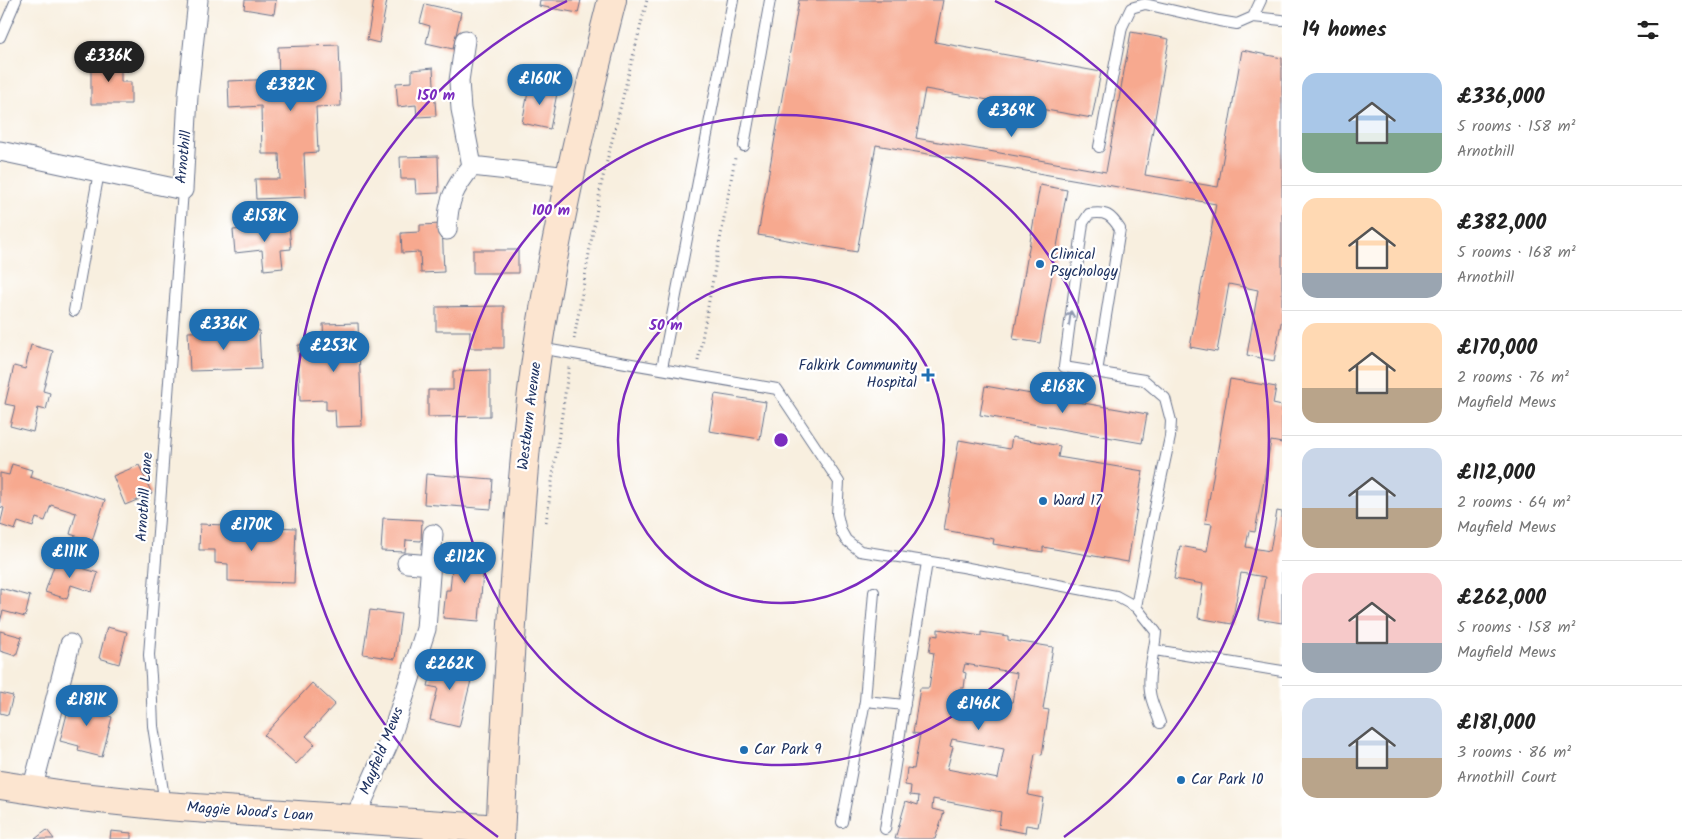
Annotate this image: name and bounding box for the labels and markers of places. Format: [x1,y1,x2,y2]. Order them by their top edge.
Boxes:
pin: £336K [74,41,144,83]
pin: £160K [505,64,575,106]
pin: £382K [256,70,326,112]
pin: £369K [977,96,1047,138]
pin: £158K [230,200,300,243]
place label: Clinical Psychology [1050,243,1119,284]
marker: Clinical Psychology [1034,258,1046,270]
pin: £336K [189,308,259,351]
pin: £253K [299,330,369,373]
place label: Falkirk Community Hospital [799,354,918,395]
marker: Falkirk Community Hospital [921,368,935,382]
pin: £168K [1028,372,1098,414]
centre of rings [772,431,790,449]
place label: Ward 17 [1053,489,1103,513]
marker: Ward 17 [1037,495,1049,507]
pin: £170K [217,510,287,552]
pin: £111K [35,536,105,579]
pin: £112K [430,542,500,584]
pin: £262K [415,648,485,691]
pin: £181K [52,684,122,727]
pin: £146K [944,688,1014,731]
place label: Car Park 9 [754,738,822,762]
marker: Car Park 9 [738,744,750,756]
place label: Car Park 10 [1191,768,1264,792]
marker: Car Park 10 [1175,774,1187,786]

